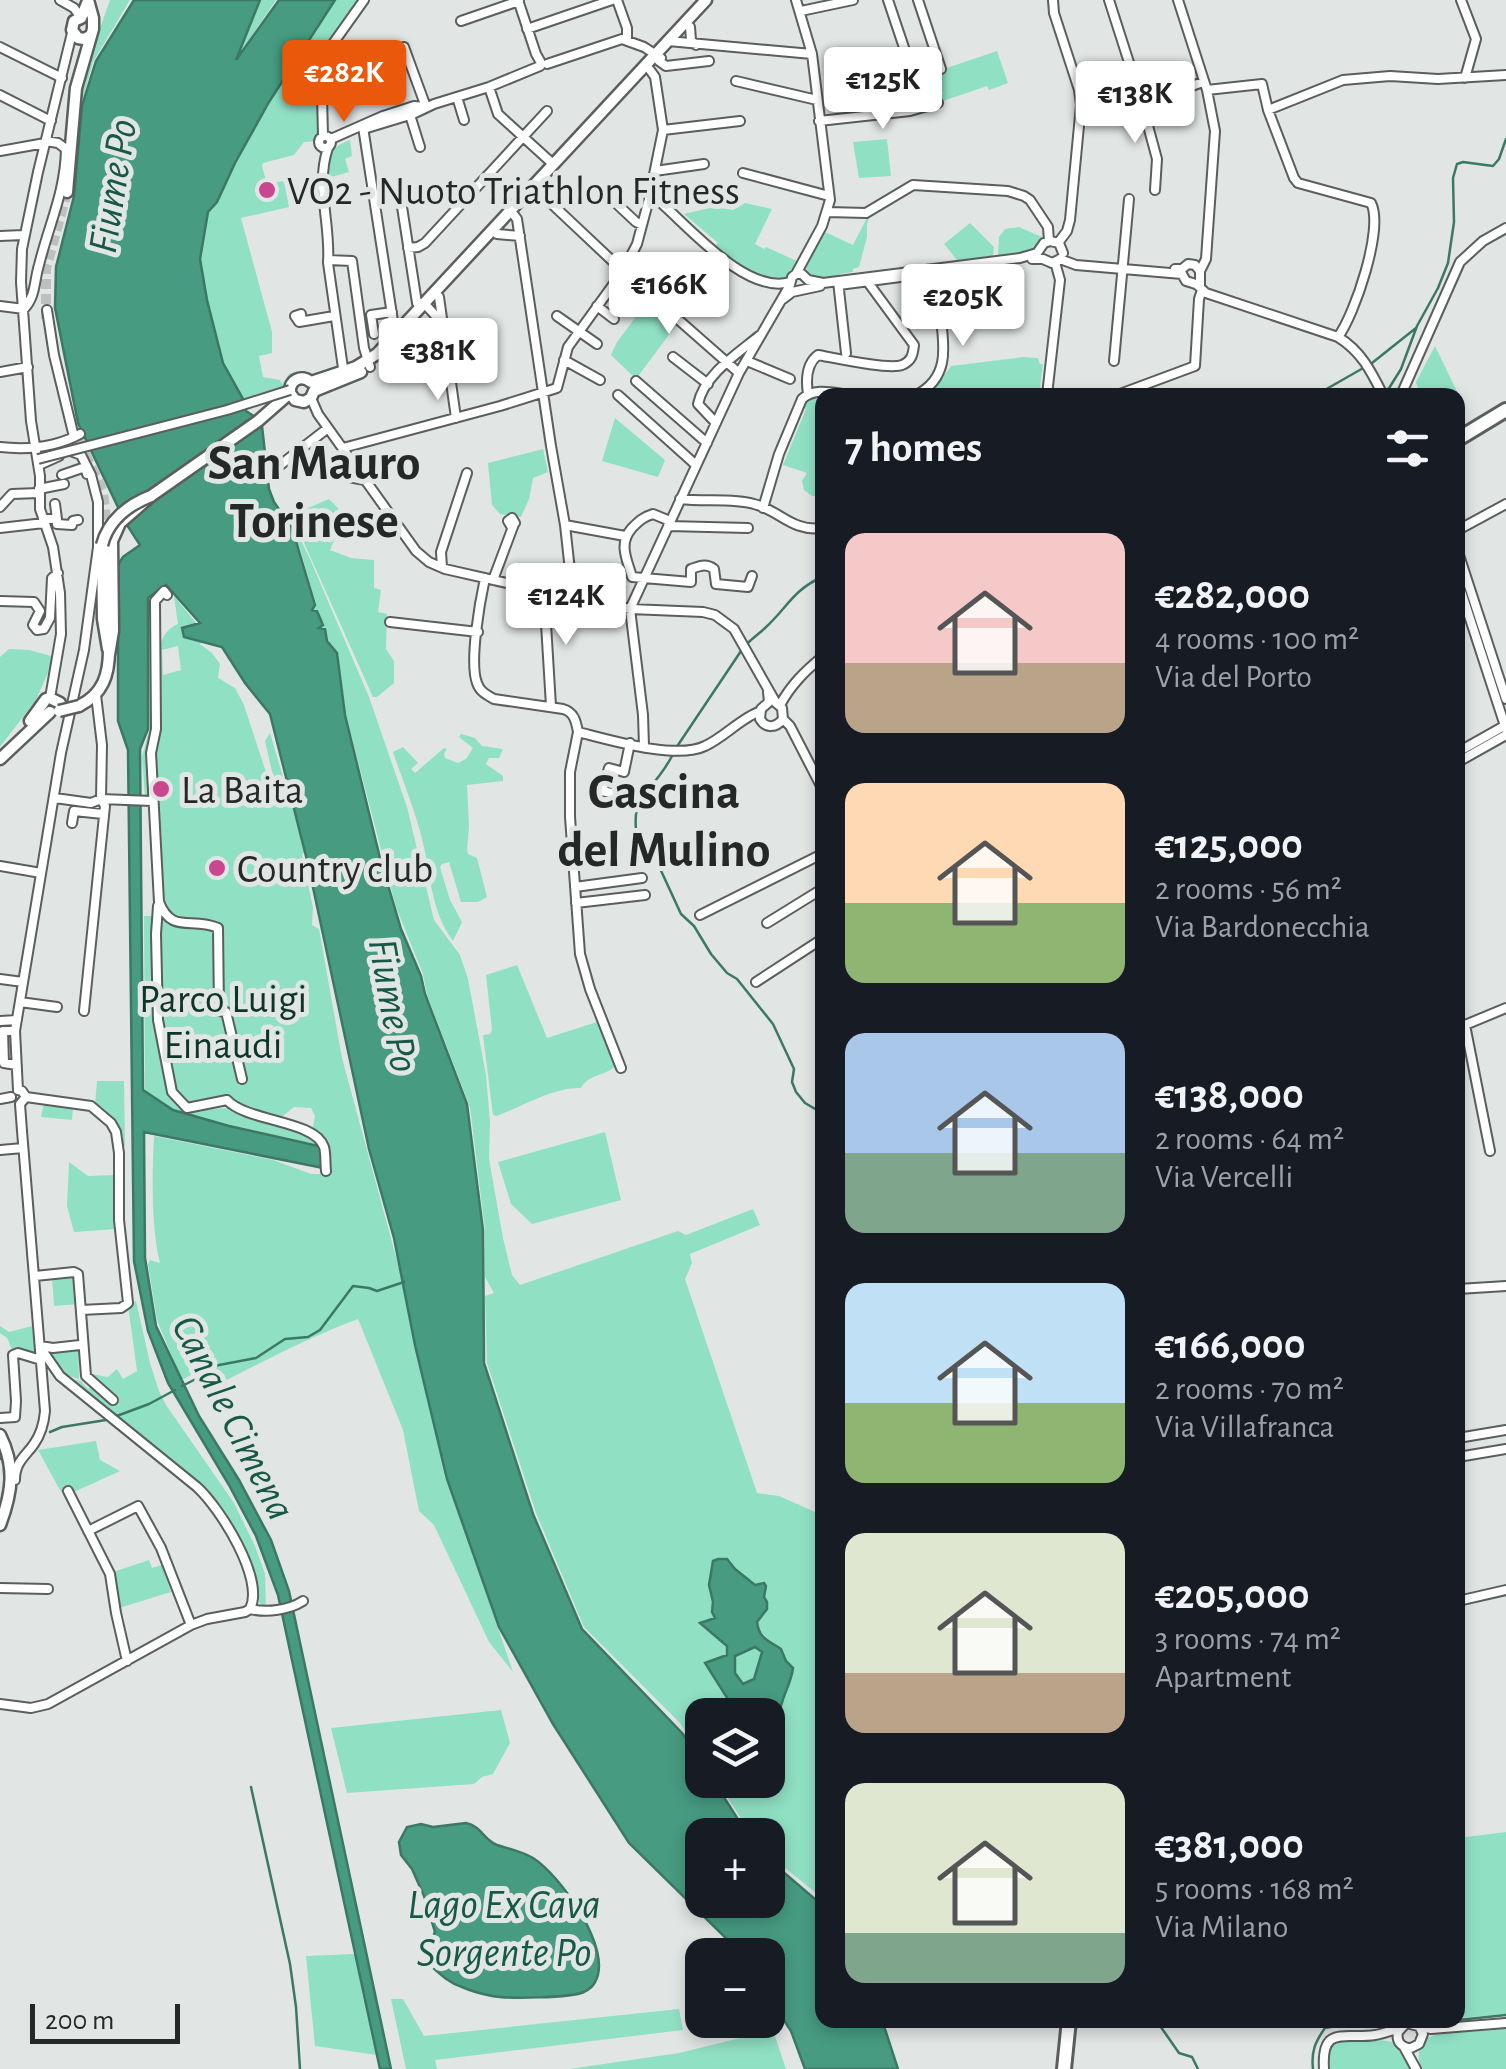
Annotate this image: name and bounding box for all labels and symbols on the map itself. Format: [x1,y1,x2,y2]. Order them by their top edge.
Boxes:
pin: €282K [274,40,414,125]
pin: €125K [813,47,953,132]
pin: €138K [1065,61,1205,146]
water label: Fiume Po [82,116,144,256]
place label: VO2 - Nuoto Triathlon Fitness [287,172,740,212]
marker: VO2 - Nuoto Triathlon Fitness [256,179,278,201]
pin: €166K [599,252,739,337]
pin: €205K [893,264,1033,349]
pin: €381K [368,318,508,403]
district label: San Mauro Torinese [207,439,421,547]
pin: €124K [496,563,636,648]
district label: Cascina del Mulino [558,768,770,876]
place label: La Baita [181,771,304,811]
marker: La Baita [150,778,172,800]
place label: Country club [237,850,433,890]
marker: Country club [206,857,228,879]
water label: Fiume Po [361,935,425,1075]
park label: Parco Luigi Einaudi [139,980,307,1066]
water label: Canale Cimena [164,1309,303,1527]
water label: Lago Ex Cava Sorgente Po [407,1884,601,1974]
scale bar [30,1999,180,2044]

